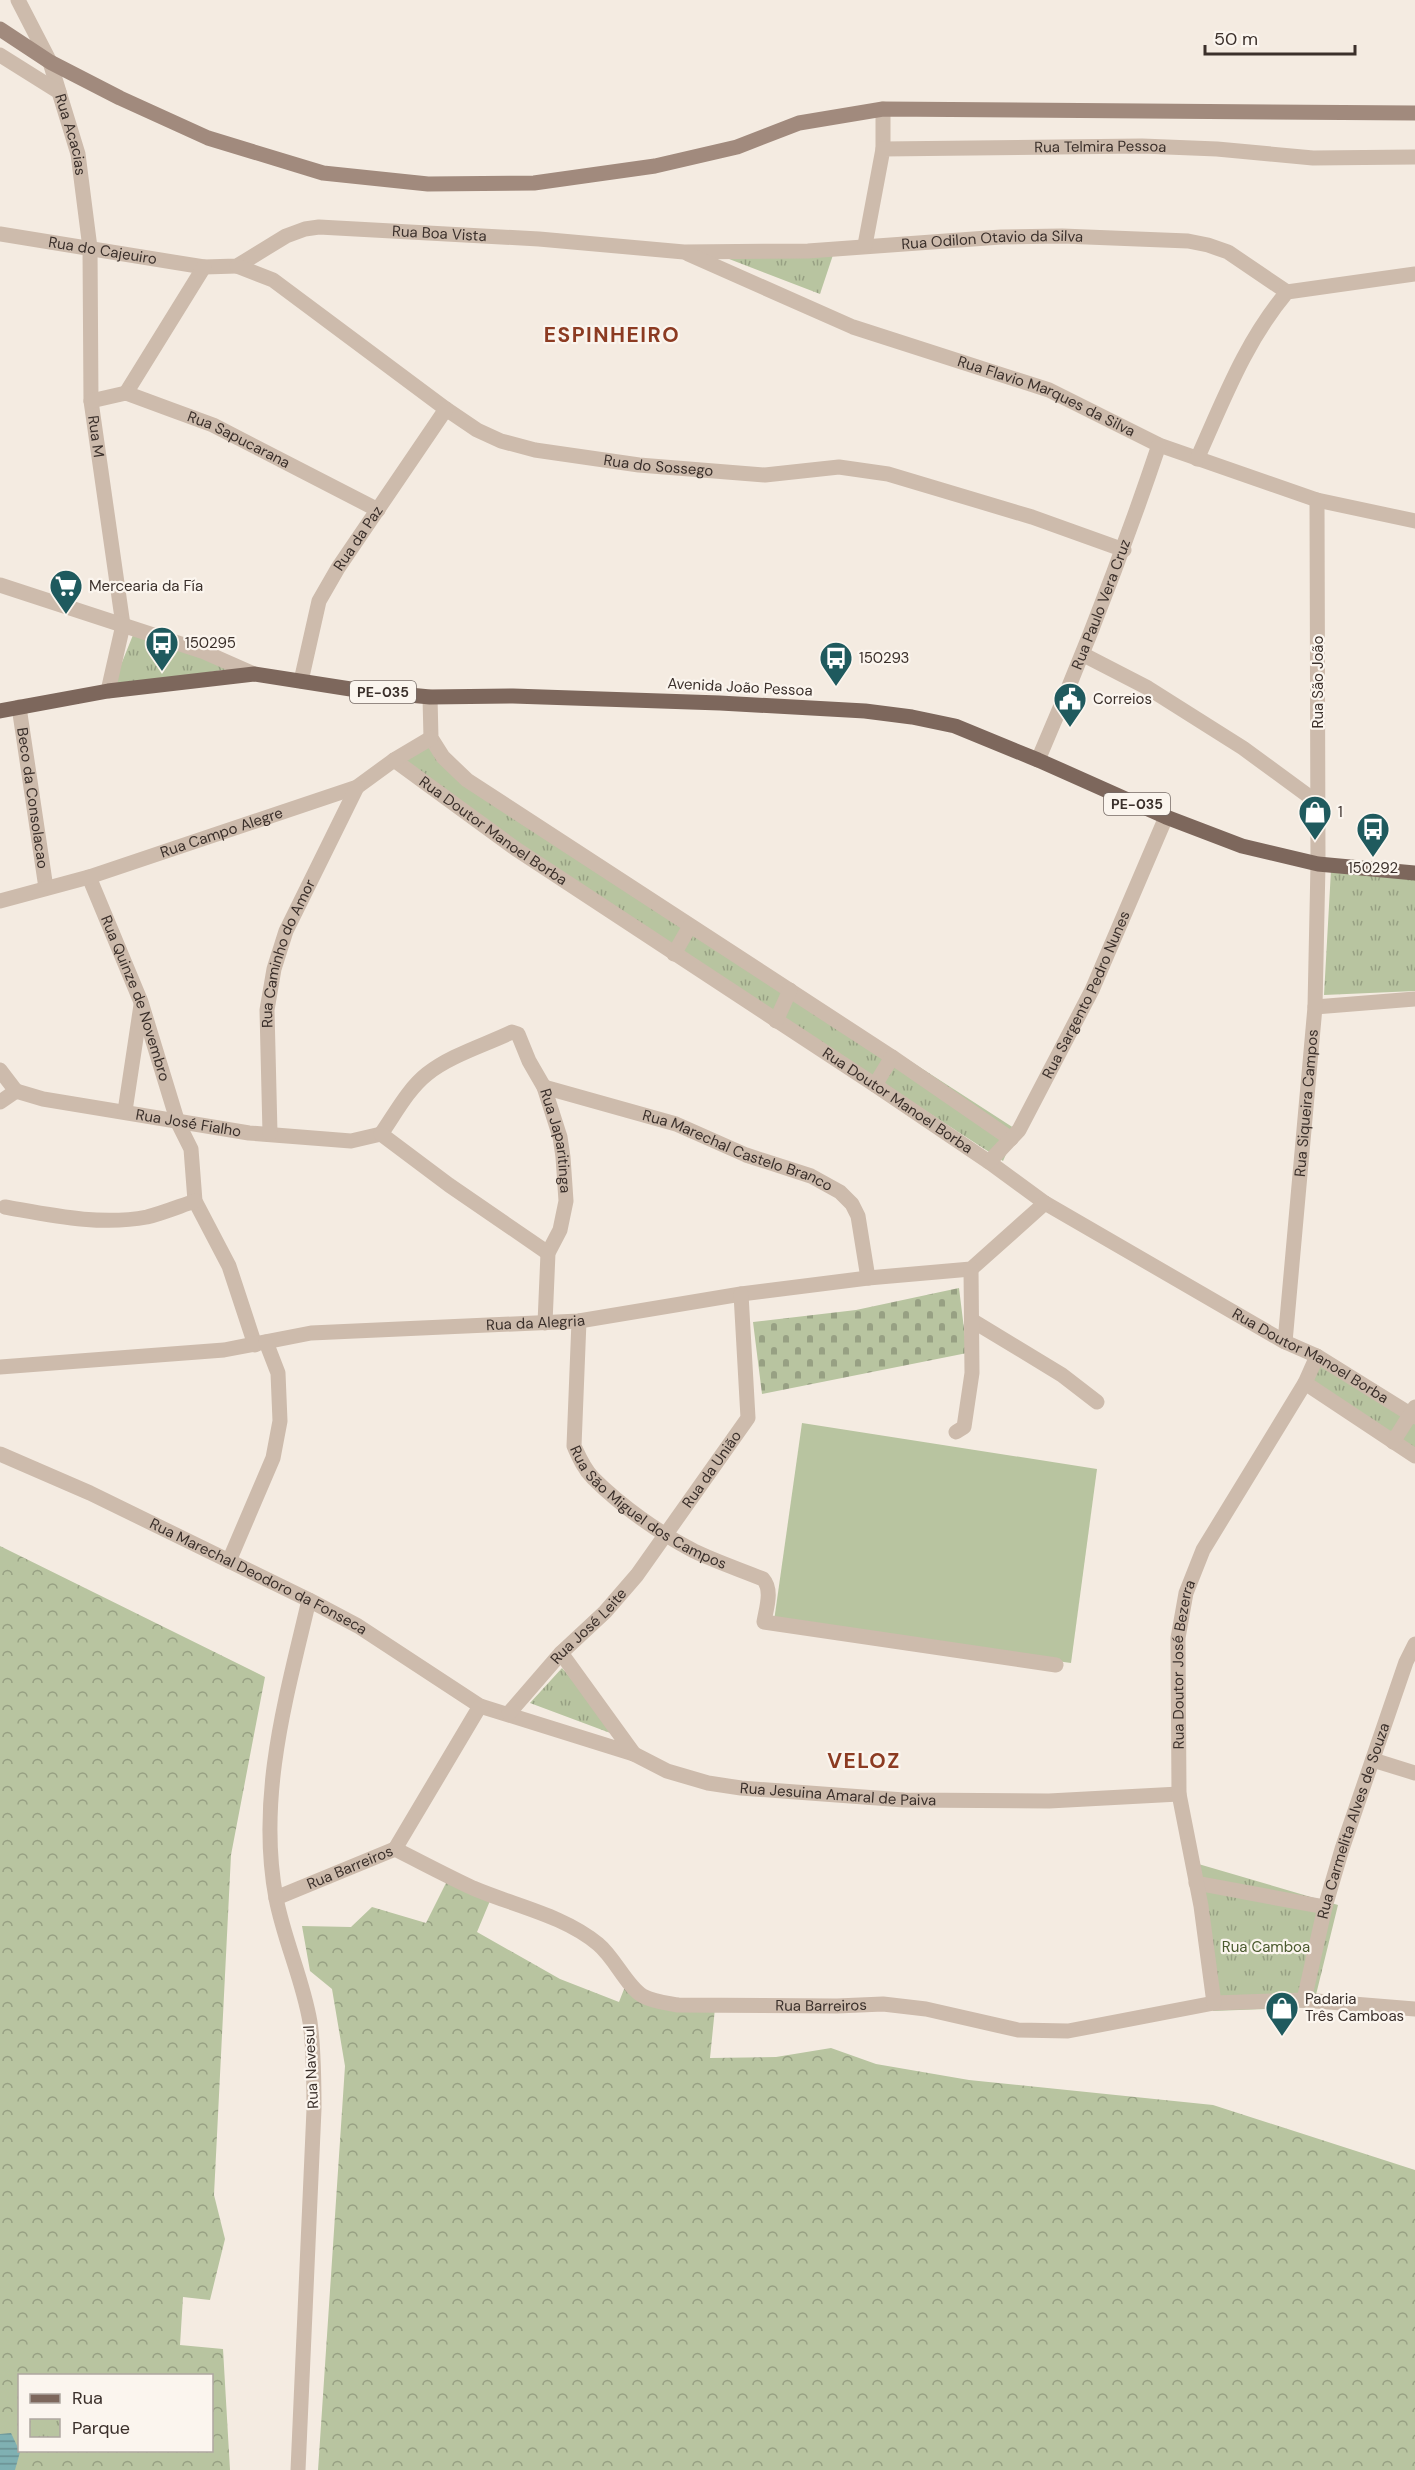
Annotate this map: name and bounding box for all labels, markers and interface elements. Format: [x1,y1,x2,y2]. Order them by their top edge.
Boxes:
scale bar [1205,18,1355,56]
text: 50 m [1214,27,1258,51]
street label: Rua Acacias [50,91,91,177]
street label: Rua Telmira Pessoa [1034,136,1167,157]
street label: Rua Boa Vista [391,221,487,246]
street label: Rua Odilon Otavio da Silva [901,226,1083,254]
street label: Rua do Cajeuiro [47,232,158,269]
district label: ESPINHEIRO [544,321,680,349]
street label: Rua Flavio Marques da Silva [955,351,1138,441]
street label: Rua Sapucarana [185,406,293,473]
street label: Rua M [83,414,109,459]
street label: Rua do Sossego [602,450,714,481]
street label: Rua da Paz [329,502,388,575]
street label: Rua Paulo Vera Cruz [1067,536,1135,673]
supermarket icon: Mercearia da Fía [48,568,84,615]
place label: Mercearia da Fía [89,576,203,596]
bus stop icon: 150295 [144,625,180,672]
place label: 150295 [185,633,236,653]
street label: Rua São João [1308,635,1328,728]
bus stop icon: 150293 [818,640,854,687]
place label: 150293 [859,648,909,668]
street label: Avenida João Pessoa [667,673,813,701]
road number: PE-035 [350,681,416,703]
public building icon: Correios [1052,681,1088,728]
place label: Correios [1093,689,1152,709]
street label: Beco da Consolacao [12,726,53,870]
street label: Rua Doutor Manoel Borba [415,772,571,890]
road number: PE-035 [1104,793,1170,815]
shop icon: 1 [1297,794,1333,841]
place label: 1 [1338,802,1343,822]
street label: Rua Campo Alegre [158,803,286,862]
bus stop icon: 150292 [1355,811,1391,858]
place label: 150292 [1348,858,1398,878]
street label: Rua Caminho do Amor [257,876,320,1028]
street label: Rua Sargento Pedro Nunes [1038,908,1135,1082]
street label: Rua Quinze de Novembro [96,912,175,1084]
street label: Rua Siqueira Campos [1290,1028,1323,1178]
street label: Rua Doutor Manoel Borba [818,1043,977,1158]
street label: Rua Japaritinga [535,1086,575,1194]
street label: Rua José Fialho [134,1104,243,1142]
street label: Rua Marechal Castelo Branco [640,1105,836,1196]
street label: Rua Doutor Manoel Borba [1229,1304,1392,1408]
street label: Rua da Alegria [486,1310,586,1335]
street label: Rua da União [678,1426,746,1512]
street label: Rua São Miguel dos Campos [565,1442,730,1574]
street label: Rua Marechal Deodoro da Fonseca [146,1514,371,1639]
street label: Rua Doutor José Bezerra [1168,1577,1200,1749]
street label: Rua José Leite [546,1584,631,1668]
street label: Rua Carmelita Alves de Souza [1313,1720,1394,1921]
district label: VELOZ [827,1747,901,1775]
street label: Rua Jesuina Amaral de Paiva [739,1778,936,1810]
street label: Rua Barreiros [304,1841,396,1894]
park label: Rua Camboa [1222,1937,1310,1957]
place label: Padaria Três Camboas [1305,1989,1404,2026]
shop icon: Padaria Três Camboas [1264,1990,1300,2037]
street label: Rua Barreiros [775,1995,867,2016]
street label: Rua Navesul [299,2025,323,2109]
legend [18,2374,213,2452]
text: Rua [72,2386,103,2410]
text: Parque [72,2416,130,2440]

